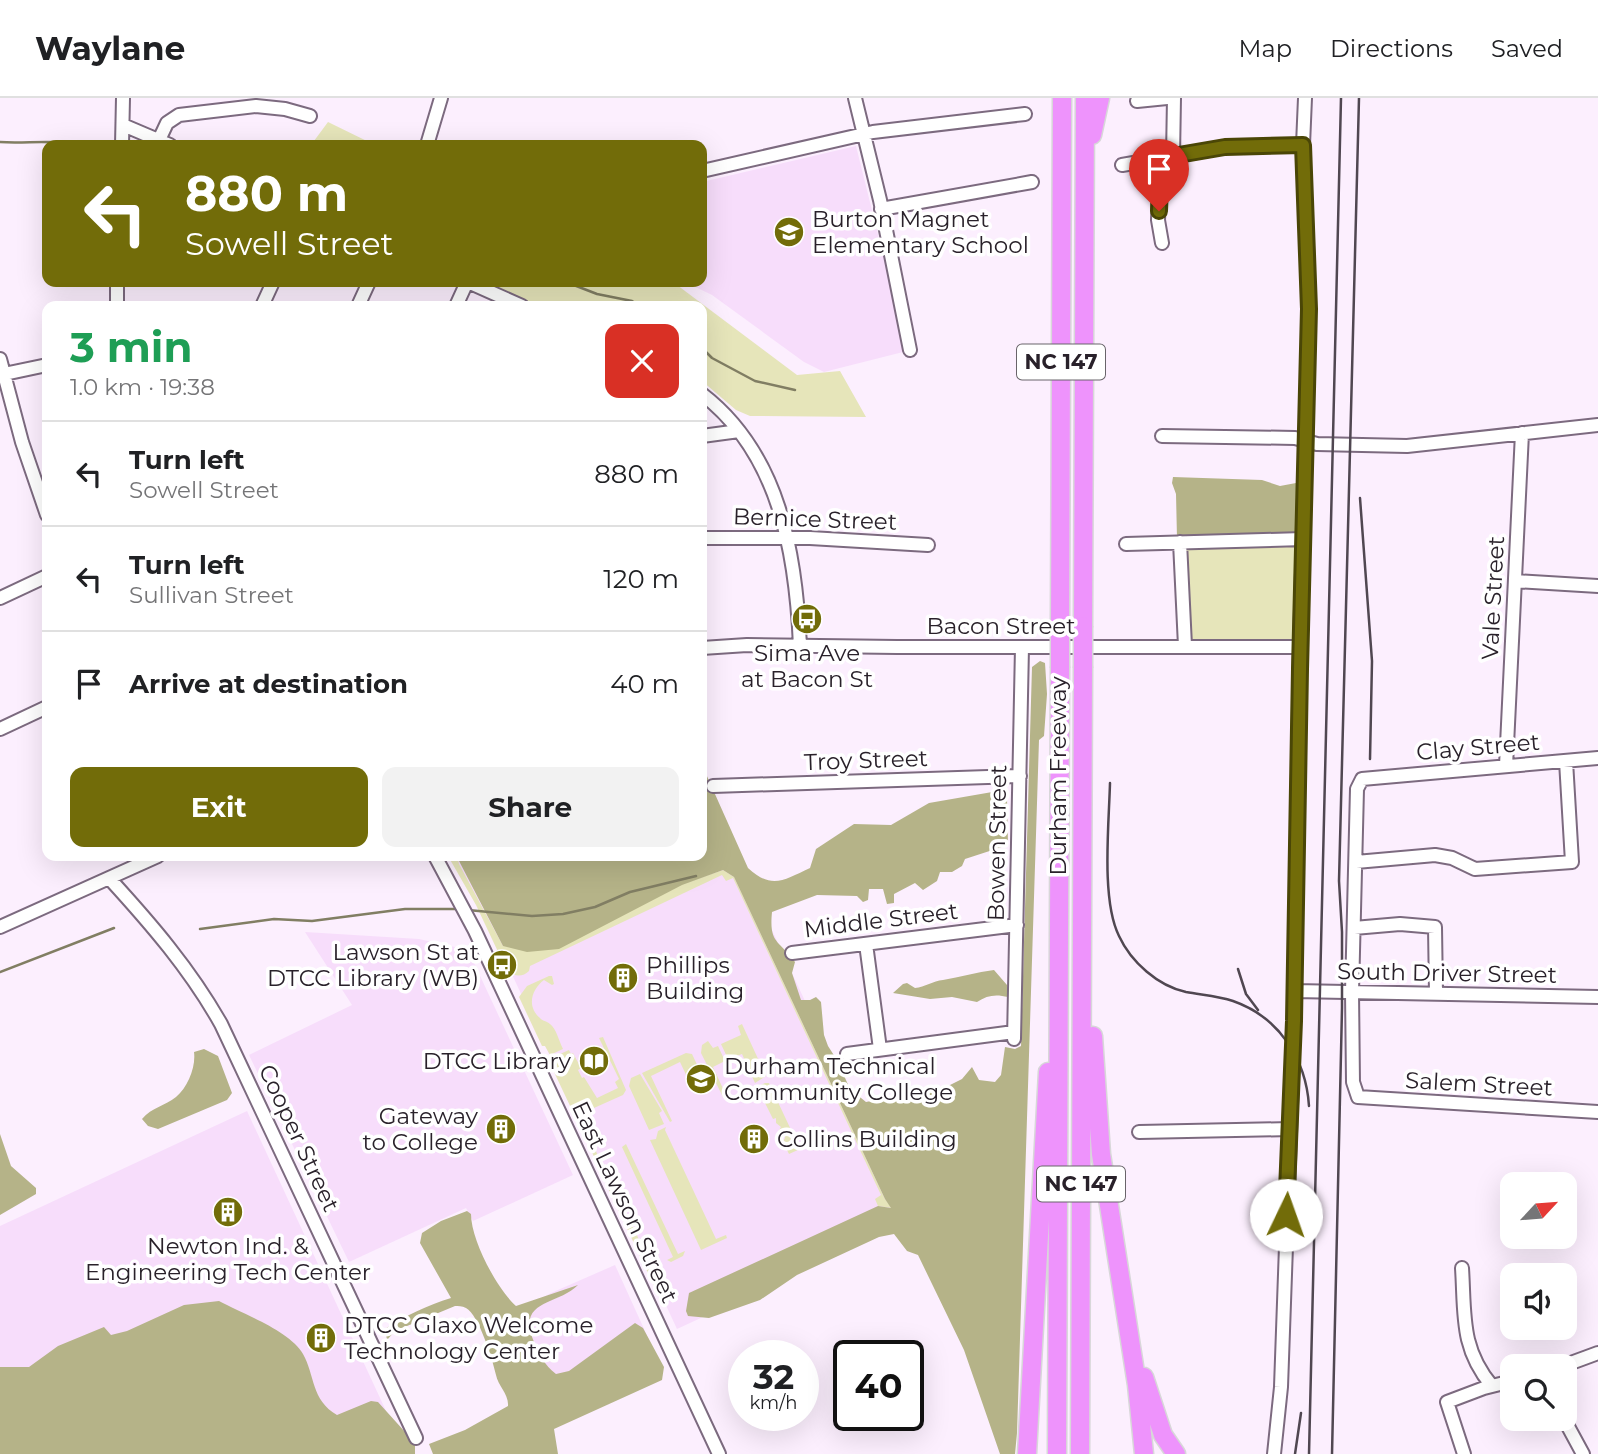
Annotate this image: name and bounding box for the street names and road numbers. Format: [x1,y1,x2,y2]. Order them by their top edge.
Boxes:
road number: NC 147 [1017,344,1105,380]
street label: Bernice Street [732,502,898,536]
street label: Vale Street [1476,535,1510,661]
street label: Bacon Street [926,612,1076,640]
street label: Durham Freeway [1044,676,1072,876]
street label: Clay Street [1415,728,1541,766]
street label: Troy Street [804,744,928,776]
street label: Bowen Street [982,765,1012,921]
street label: Middle Street [802,897,960,943]
street label: South Driver Street [1337,957,1557,989]
street label: Cooper Street [253,1060,345,1216]
street label: Salem Street [1404,1066,1554,1102]
street label: East Lawson Street [566,1097,684,1307]
road number: NC 147 [1037,1166,1125,1202]

